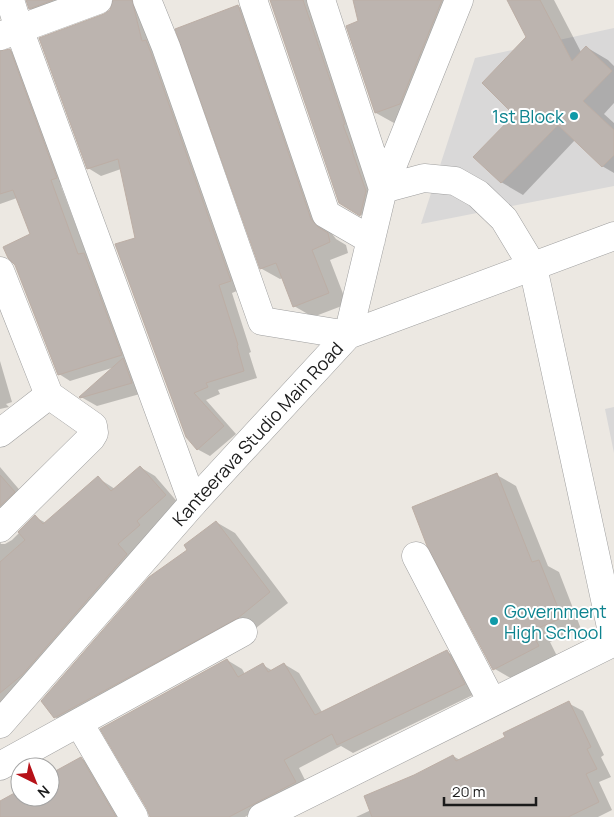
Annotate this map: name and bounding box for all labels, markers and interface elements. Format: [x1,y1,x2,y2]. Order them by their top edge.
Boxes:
place label: 1st Block [492,104,565,128]
marker: 1st Block [568,110,580,122]
street label: Kanteerava Studio Main Road [167,336,348,531]
place label: Government High School [504,599,607,644]
marker: Government High School [488,615,500,627]
north arrow [10,757,60,807]
scale bar [444,774,536,806]
text: 20 m [452,781,485,802]
text: N [34,782,54,802]

